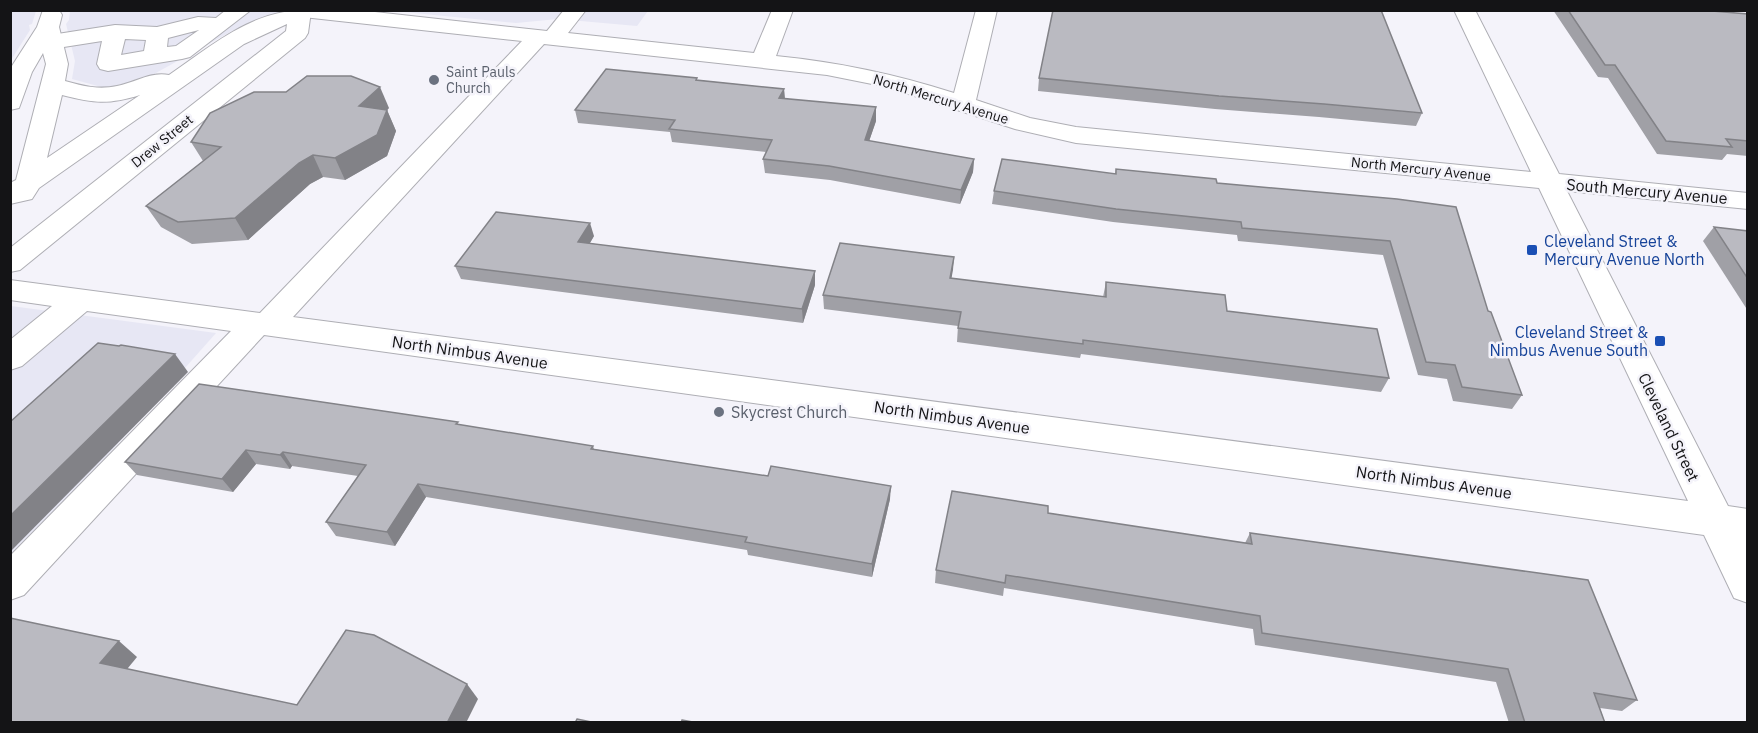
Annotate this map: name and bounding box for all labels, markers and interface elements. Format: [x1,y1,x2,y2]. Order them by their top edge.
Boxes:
place label: Saint Pauls Church [446,63,516,97]
street label: North Mercury Avenue [871,70,1011,128]
marker: Saint Pauls Church [427,73,441,87]
street label: Drew Street [127,111,197,171]
street label: North Mercury Avenue [1350,153,1492,185]
street label: South Mercury Avenue [1566,174,1729,208]
place label: Cleveland Street & Mercury Avenue North [1544,231,1705,269]
marker: Cleveland Street & Mercury Avenue North [1525,243,1539,257]
place label: Cleveland Street & Nimbus Avenue South [1490,322,1648,360]
street label: North Nimbus Avenue [391,331,549,373]
marker: Cleveland Street & Nimbus Avenue South [1653,334,1667,348]
street label: Cleveland Street [1634,369,1704,485]
street label: North Nimbus Avenue [873,396,1031,438]
place label: Skycrest Church [731,402,847,422]
marker: Skycrest Church [712,405,726,419]
street label: North Nimbus Avenue [1355,461,1513,503]

